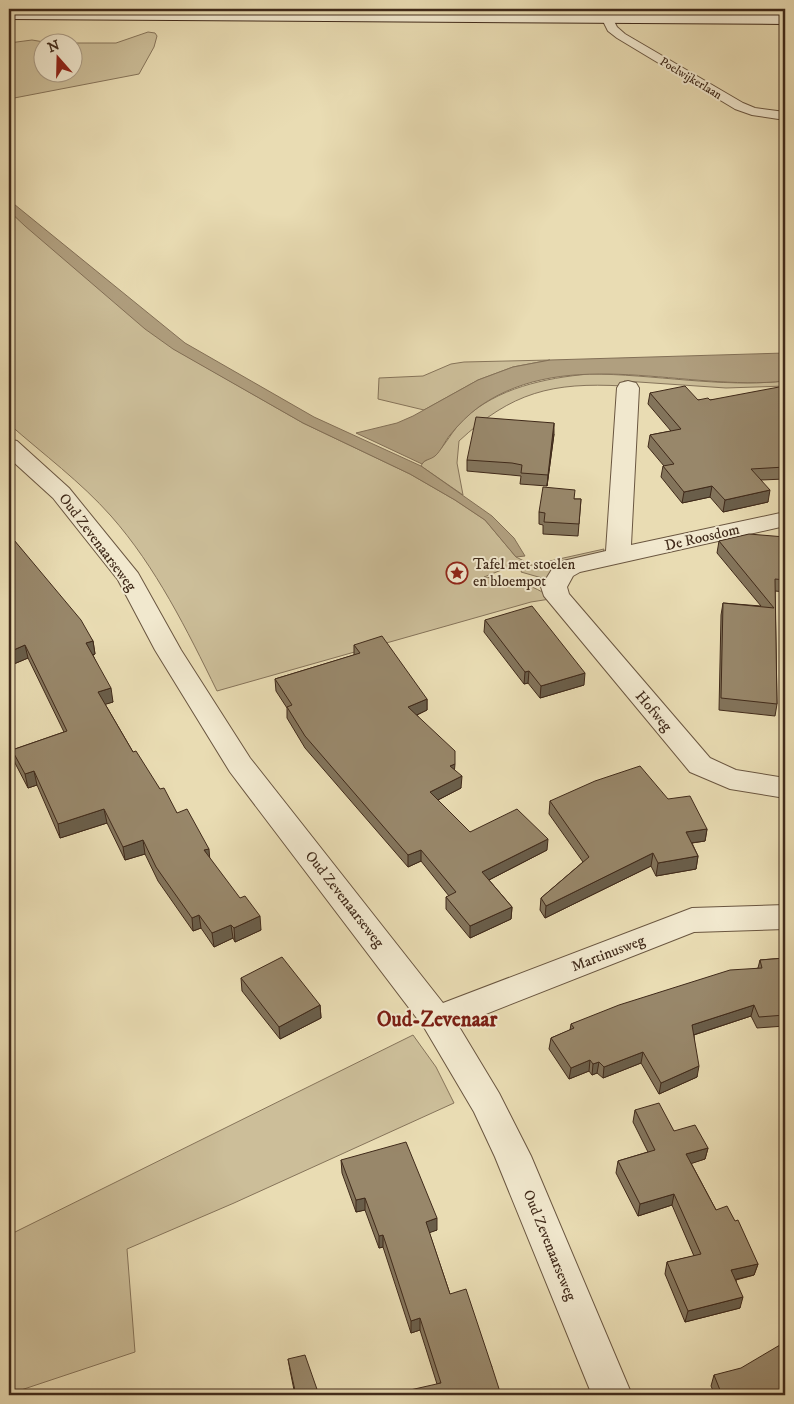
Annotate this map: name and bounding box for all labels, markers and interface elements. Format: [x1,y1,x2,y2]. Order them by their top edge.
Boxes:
north arrow [32,32,82,82]
text: N [45,36,63,57]
street label: Poelwijkerlaan [657,54,725,103]
street label: Oud Zevenaarseweg [55,490,141,596]
street label: De Roosdom [663,520,741,555]
place label: Tafel met stoelen en bloempot [473,555,575,591]
place icon: Tafel met stoelen en bloempot [445,561,469,585]
street label: Hofweg [631,687,677,736]
street label: Oud Zevenaarseweg [301,847,389,952]
street label: Martinusweg [569,930,648,976]
district label: Oud-Zevenaar [377,1007,499,1033]
street label: Oud Zevenaarseweg [519,1187,581,1304]

